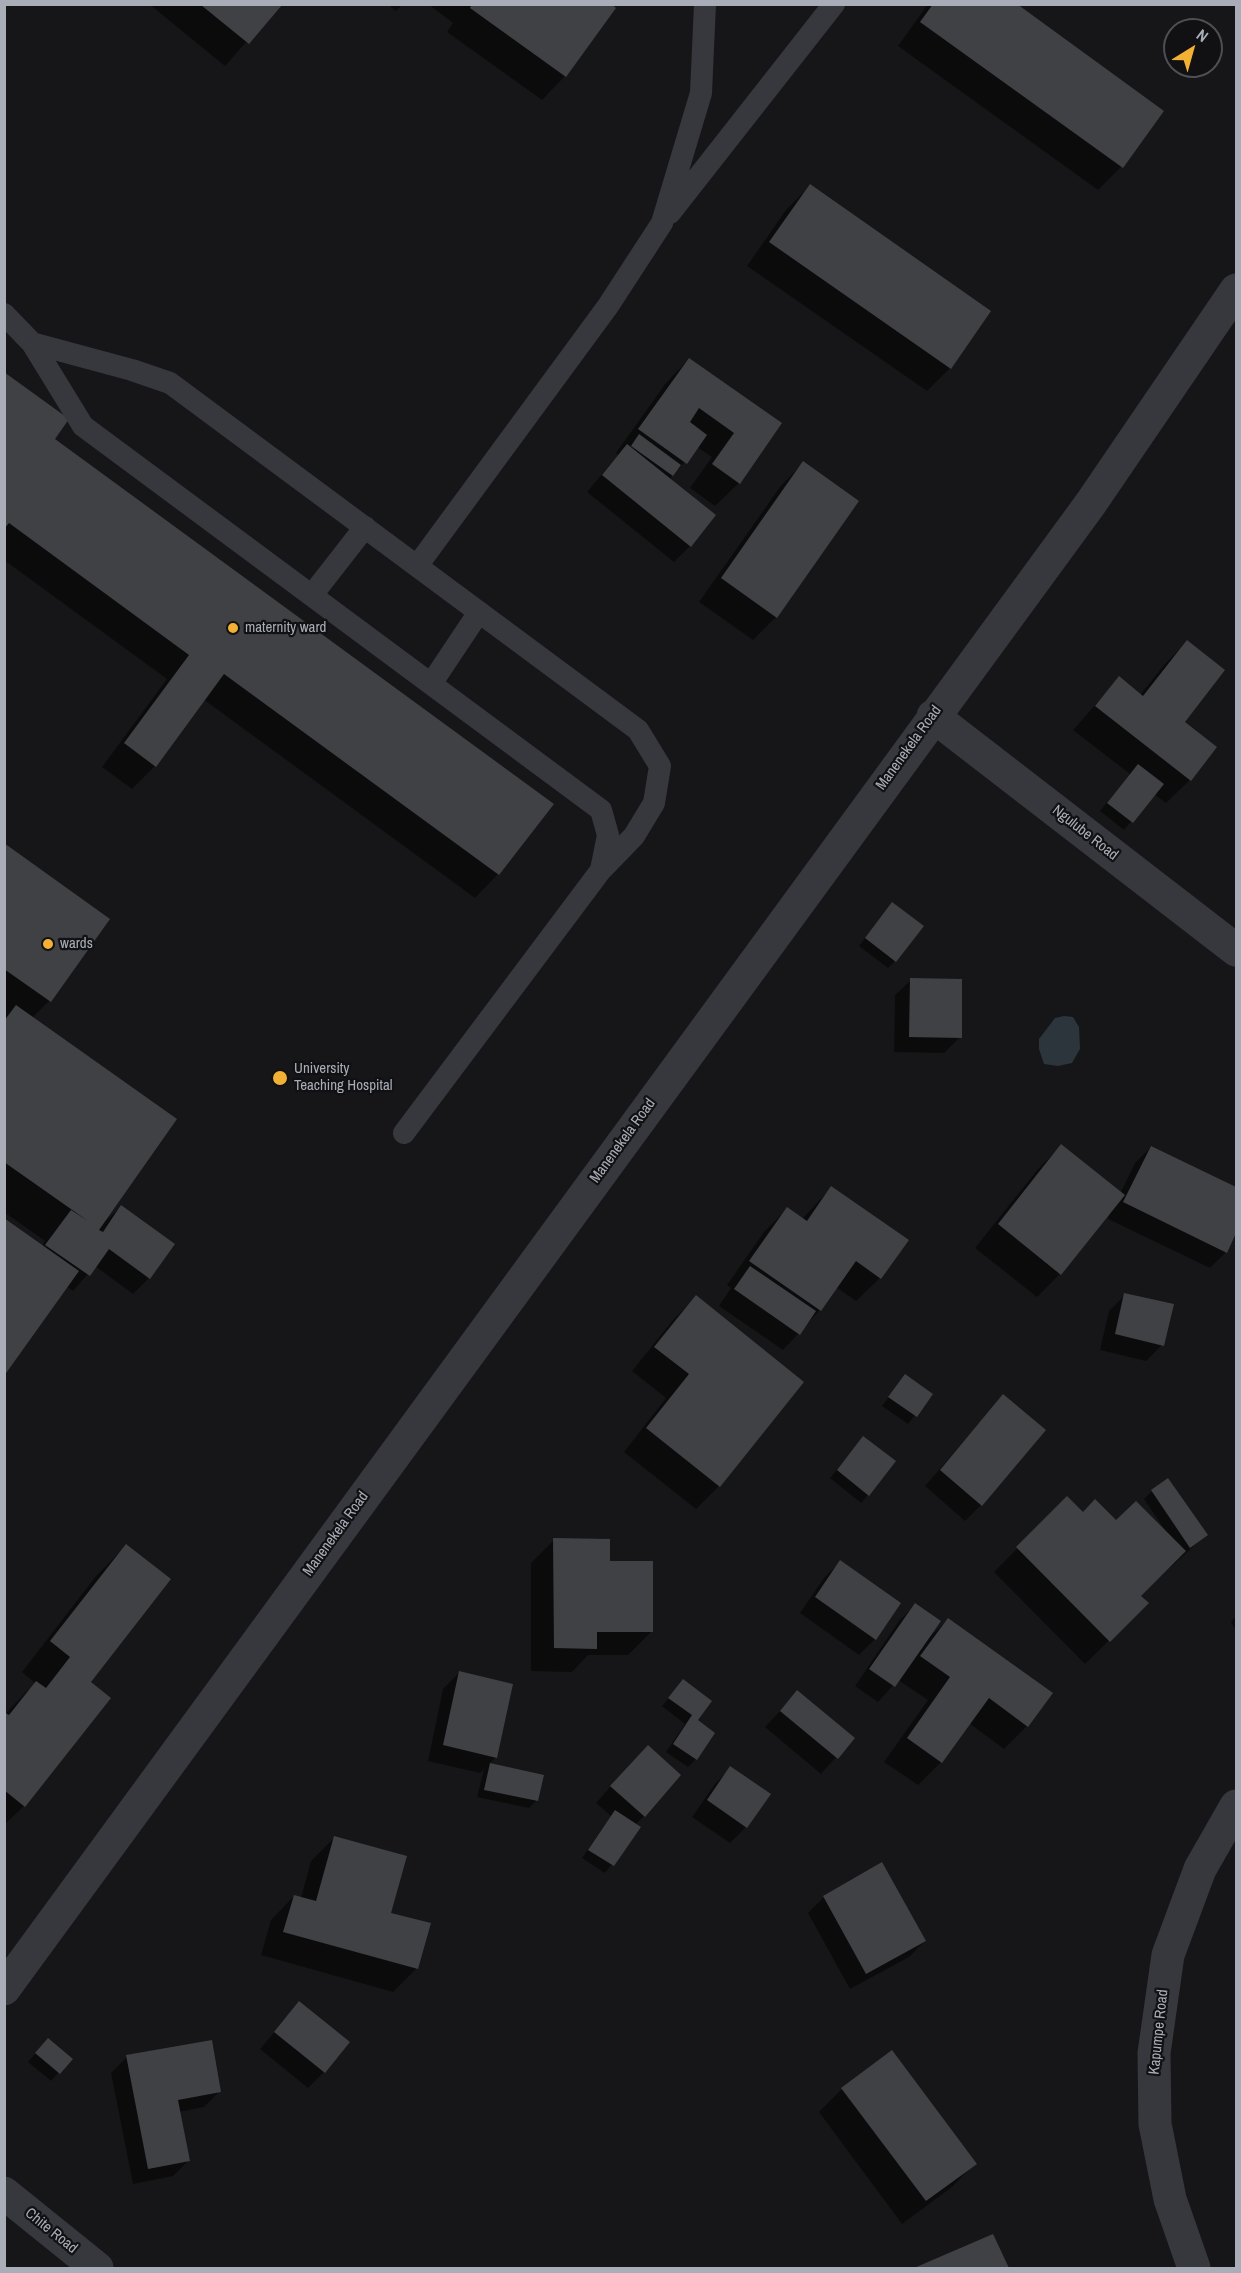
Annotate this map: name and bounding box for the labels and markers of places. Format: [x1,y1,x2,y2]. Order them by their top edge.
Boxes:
place label: maternity ward [245,619,326,637]
marker: maternity ward [226,621,240,635]
place label: wards [60,935,93,953]
marker: wards [41,937,55,951]
place label: University Teaching Hospital [294,1060,392,1095]
marker: University Teaching Hospital [271,1069,289,1087]

